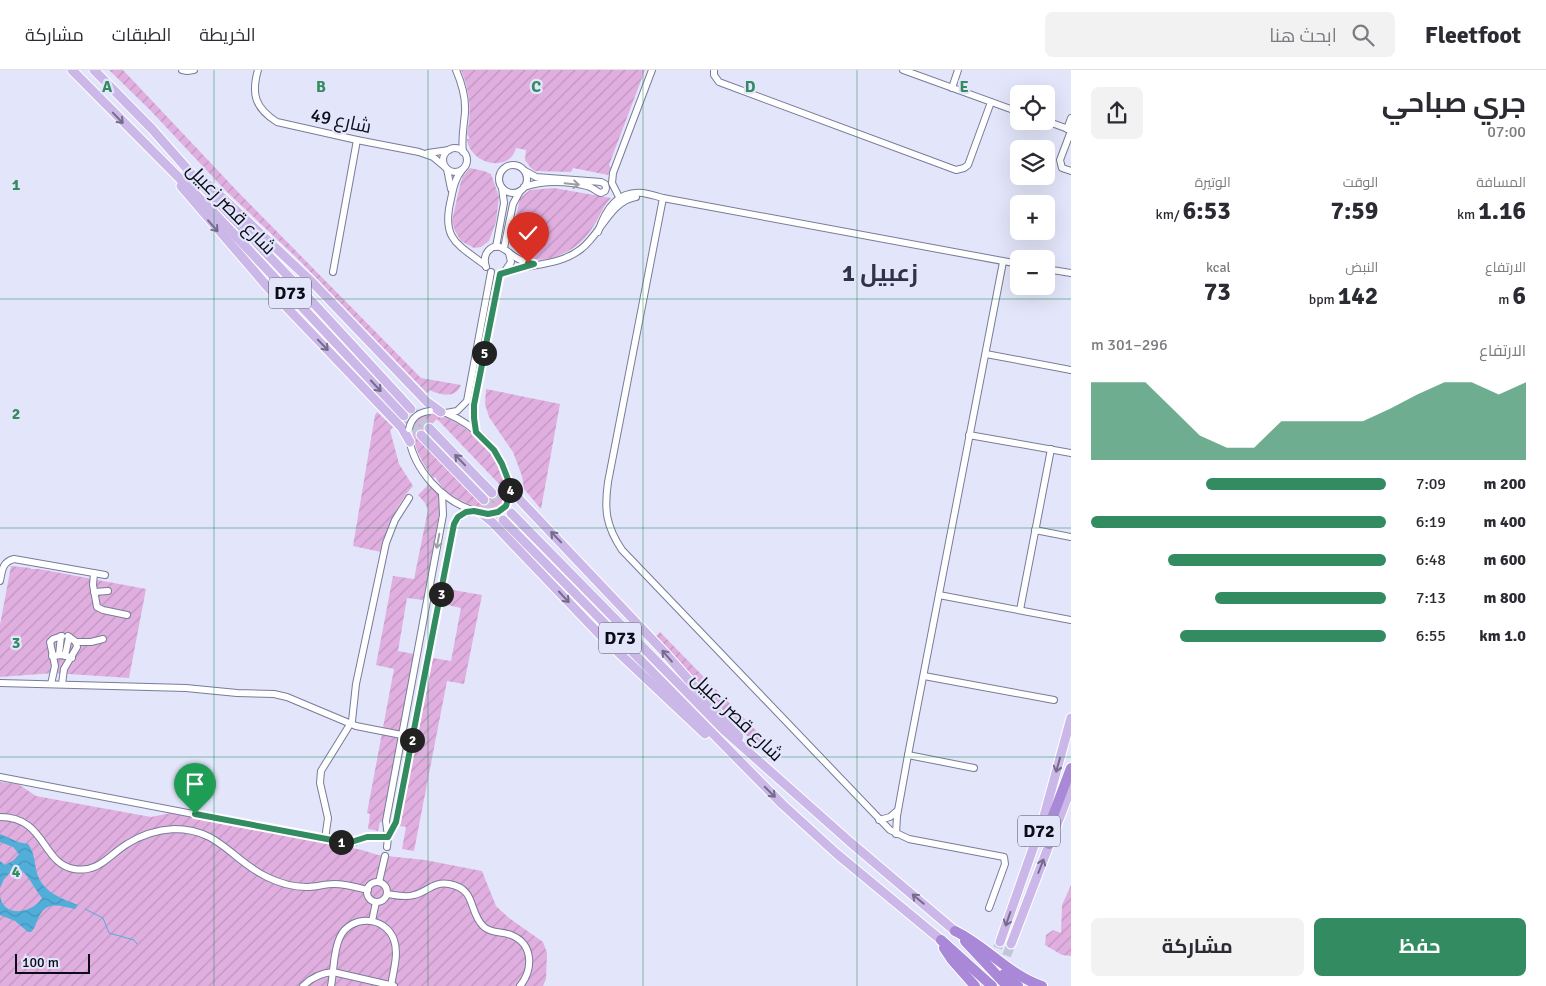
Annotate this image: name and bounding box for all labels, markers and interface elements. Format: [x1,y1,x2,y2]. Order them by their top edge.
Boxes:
search box [1045,12,1395,57]
text: Fleetfoot [1425,20,1521,50]
icon: search [1349,21,1377,49]
text: مشاركة [25,24,84,46]
text: الطبقات [112,24,171,46]
text: الخريطة [199,24,256,46]
text: ابحث هنا [1269,24,1337,48]
text: A [102,77,113,97]
text: B [316,77,326,97]
text: C [531,77,541,97]
text: D [745,77,756,97]
text: E [959,77,969,97]
map controls [1010,85,1055,295]
button: locate [1010,85,1055,130]
text: جري صباحي [1382,86,1526,120]
button: share [1091,87,1143,139]
street label: شارع 49 [308,103,374,140]
one-way arrow [112,112,124,124]
text: 07:00 [1487,122,1526,142]
button: layers [1010,140,1055,185]
street label: شارع قصر زعبيل [180,158,281,261]
text: الوتيرة [1195,174,1231,191]
text: الوقت [1343,174,1378,191]
text: المسافة [1476,174,1526,191]
text: 1 [12,175,21,195]
one-way arrow [564,179,580,189]
button: + [1010,195,1055,240]
text: 6:53 [1183,195,1231,226]
text: 7:59 [1330,195,1378,226]
text: 1.16 [1478,195,1526,226]
text: /km [1156,206,1183,223]
text: km [1457,206,1478,223]
pin [507,212,549,263]
one-way arrow [208,219,219,232]
icon: check [514,219,542,247]
button: − [1010,250,1055,295]
district label: زعبيل 1 [842,258,918,288]
text: kcal [1206,259,1231,276]
text: النبض [1345,259,1378,276]
text: الارتفاع [1485,259,1526,276]
text: 73 [1204,276,1231,307]
road number: D73 [269,278,311,308]
text: 142 [1338,280,1378,311]
text: 6 [1512,280,1526,311]
text: bpm [1309,291,1338,308]
text: m [1498,291,1512,308]
text: 296–301 m [1091,335,1168,355]
one-way arrow [317,339,329,352]
pin: 5 [472,340,496,366]
text: الارتفاع [1479,341,1526,361]
text: 5 [481,345,488,362]
one-way arrow [370,379,382,392]
text: 2 [12,404,20,424]
one-way arrow [454,454,466,467]
text: 7:09 [1416,474,1446,494]
text: 200 m [1484,474,1526,494]
pin: 4 [498,478,522,502]
text: 4 [507,482,514,499]
text: 6:19 [1416,512,1446,532]
text: 400 m [1484,512,1526,532]
one-way arrow [550,531,562,544]
one-way arrow [432,533,442,549]
text: 6:48 [1416,550,1446,570]
text: 600 m [1484,550,1526,570]
pin: 3 [428,582,454,606]
text: 3 [438,586,445,603]
text: 7:13 [1416,588,1446,608]
text: 800 m [1484,588,1526,608]
one-way arrow [558,591,570,603]
road number: D73 [599,622,641,654]
text: 6:55 [1416,626,1446,646]
text: 1.0 km [1479,626,1526,646]
text: 3 [12,633,20,653]
one-way arrow [661,649,673,662]
street label: شارع قصر زعبيل [685,667,788,768]
pin: 2 [400,728,424,752]
text: 2 [409,732,416,749]
one-way arrow [1053,756,1062,772]
pin [174,763,216,814]
icon: arrive [181,770,209,798]
one-way arrow [764,786,776,798]
road number: D72 [1018,816,1060,846]
pin: 1 [328,830,354,854]
text: 1 [338,834,345,851]
one-way arrow [1036,859,1046,874]
text: 4 [12,862,21,882]
one-way arrow [911,894,924,905]
one-way arrow [1003,911,1012,926]
button: مشاركة [1091,918,1304,976]
button: حفظ [1314,918,1526,976]
scale bar [15,951,90,974]
text: 100 m [22,954,59,971]

